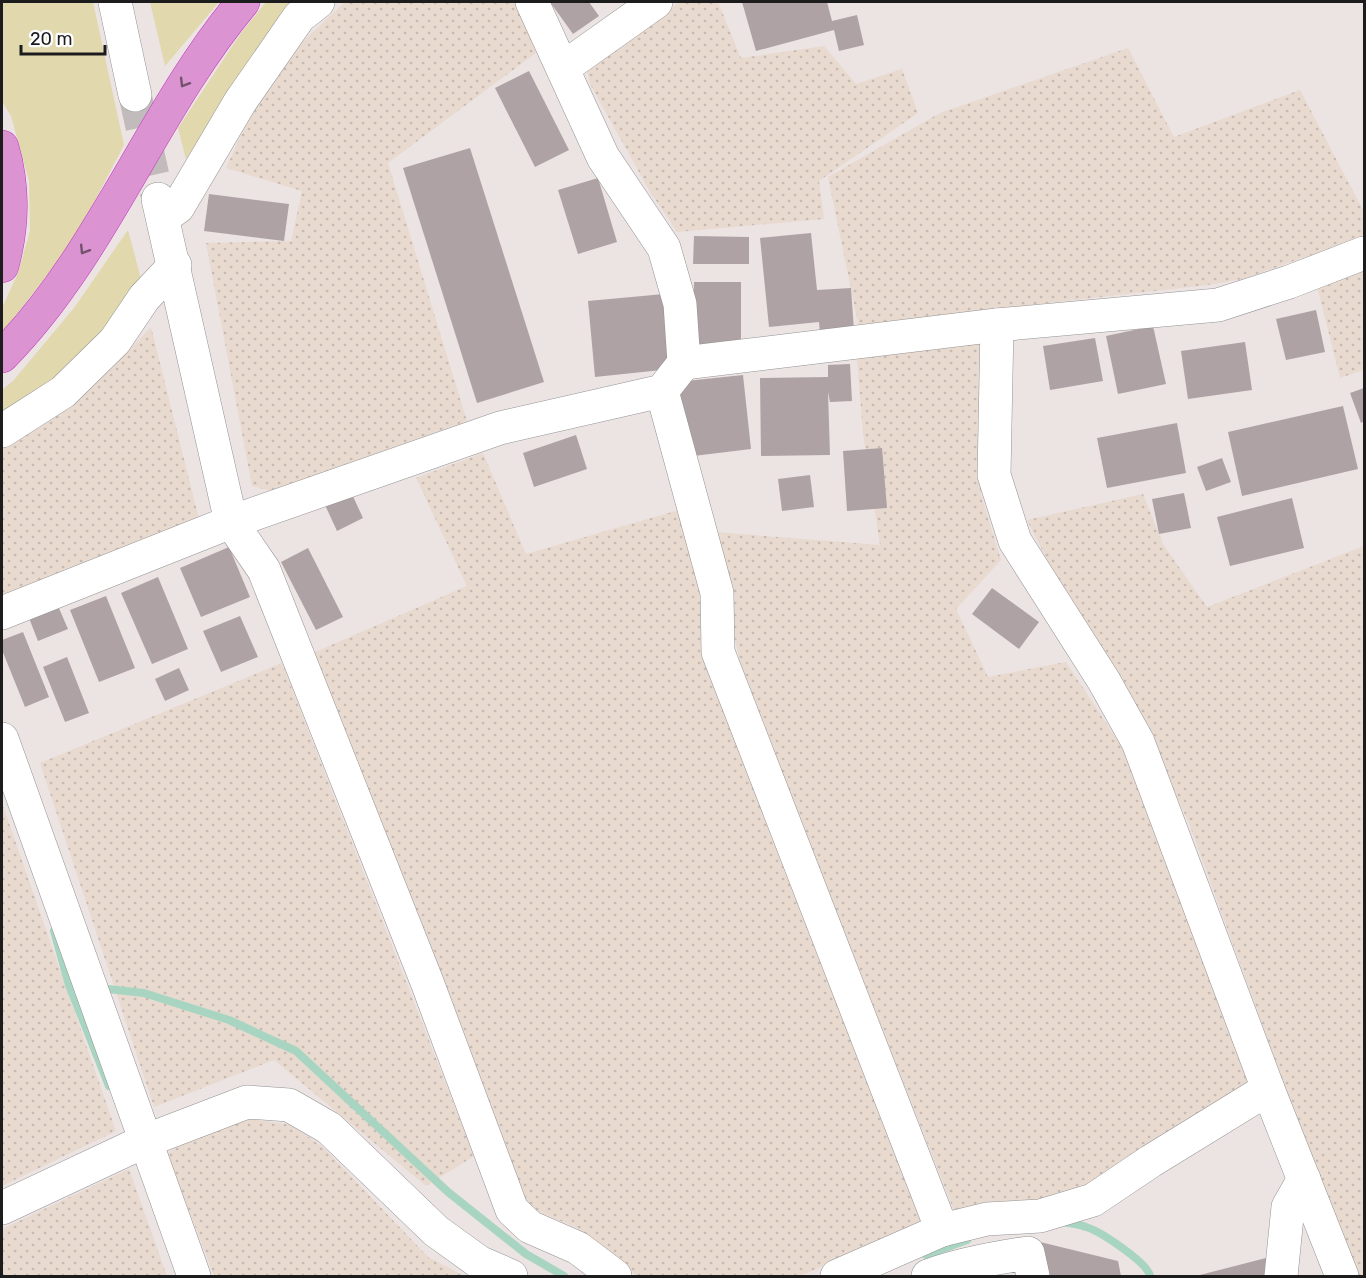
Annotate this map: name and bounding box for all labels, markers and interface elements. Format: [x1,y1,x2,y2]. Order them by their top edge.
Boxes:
scale bar [21,18,105,56]
text: 20 m [30,28,72,50]
one-way arrow [179,77,191,87]
one-way arrow [79,244,91,254]

